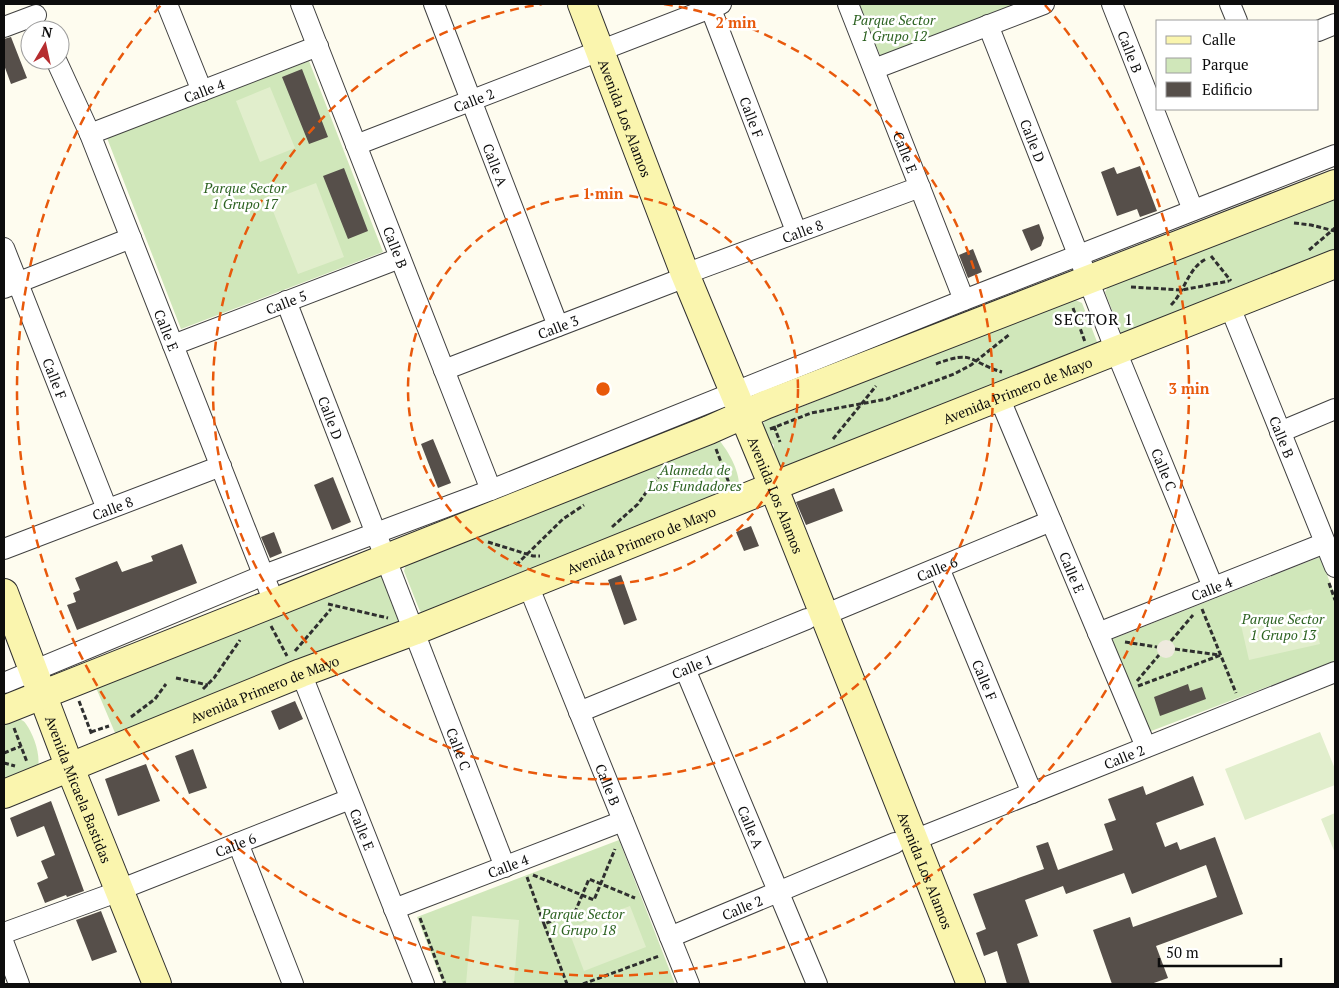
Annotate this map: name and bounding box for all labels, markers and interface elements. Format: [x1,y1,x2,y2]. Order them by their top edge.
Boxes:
park label: Parque Sector 1 Grupo 12 [852,10,936,45]
text: 2 min [715,12,757,32]
north arrow [20,20,70,70]
legend [1156,20,1319,110]
text: N [40,21,54,42]
street label: Calle B [1114,28,1147,75]
text: Calle [1202,29,1236,49]
text: Parque [1202,54,1249,74]
street label: Avenida Los Alamos [594,56,657,180]
street label: Calle 4 [181,73,228,107]
text: Edificio [1202,79,1252,99]
street label: Calle 2 [450,83,497,116]
street label: Calle F [736,94,769,140]
street label: Calle D [1016,116,1050,165]
street label: Calle E [889,128,923,176]
street label: Calle A [479,140,513,189]
park label: Parque Sector 1 Grupo 17 [203,178,287,213]
text: 1 min [582,183,624,203]
street label: Calle 8 [779,214,825,247]
street label: Calle B [379,223,413,271]
street label: Calle 5 [263,285,309,318]
street label: Calle E [150,306,184,354]
district label: SECTOR 1 [1054,308,1134,330]
street label: Calle 3 [535,310,581,343]
street label: Avenida Primero de Mayo [940,352,1095,428]
street label: Calle F [39,355,72,402]
text: 3 min [1168,378,1210,398]
centre of rings [594,380,612,398]
street label: Calle D [314,393,348,442]
street label: Calle B [1265,413,1299,461]
street label: Avenida Los Alamos [744,434,808,556]
street label: Calle C [1147,445,1182,493]
park label: Alameda de Los Fundadores [647,460,742,495]
street label: Calle 8 [89,491,136,524]
street label: Avenida Primero de Mayo [564,501,719,578]
street label: Calle E [1055,549,1090,596]
street label: Calle 6 [913,551,960,585]
street label: Calle 4 [1188,571,1235,605]
park label: Parque Sector 1 Grupo 13 [1241,609,1325,644]
street label: Calle 1 [669,649,715,683]
street label: Avenida Primero de Mayo [187,650,342,727]
street label: Calle F [968,656,1002,703]
street label: Avenida Micaela Bastidas [41,713,117,866]
street label: Calle C [442,725,476,773]
street label: Calle 2 [1101,740,1147,773]
street label: Calle B [591,761,625,808]
street label: Calle A [734,803,769,851]
street label: Calle E [346,806,380,853]
street label: Avenida Los Alamos [894,809,958,932]
street label: Calle 6 [212,827,259,861]
street label: Calle 4 [485,849,532,882]
street label: Calle 2 [719,890,765,924]
park label: Parque Sector 1 Grupo 18 [541,904,625,939]
scale bar [1159,936,1282,968]
text: 50 m [1166,942,1199,962]

